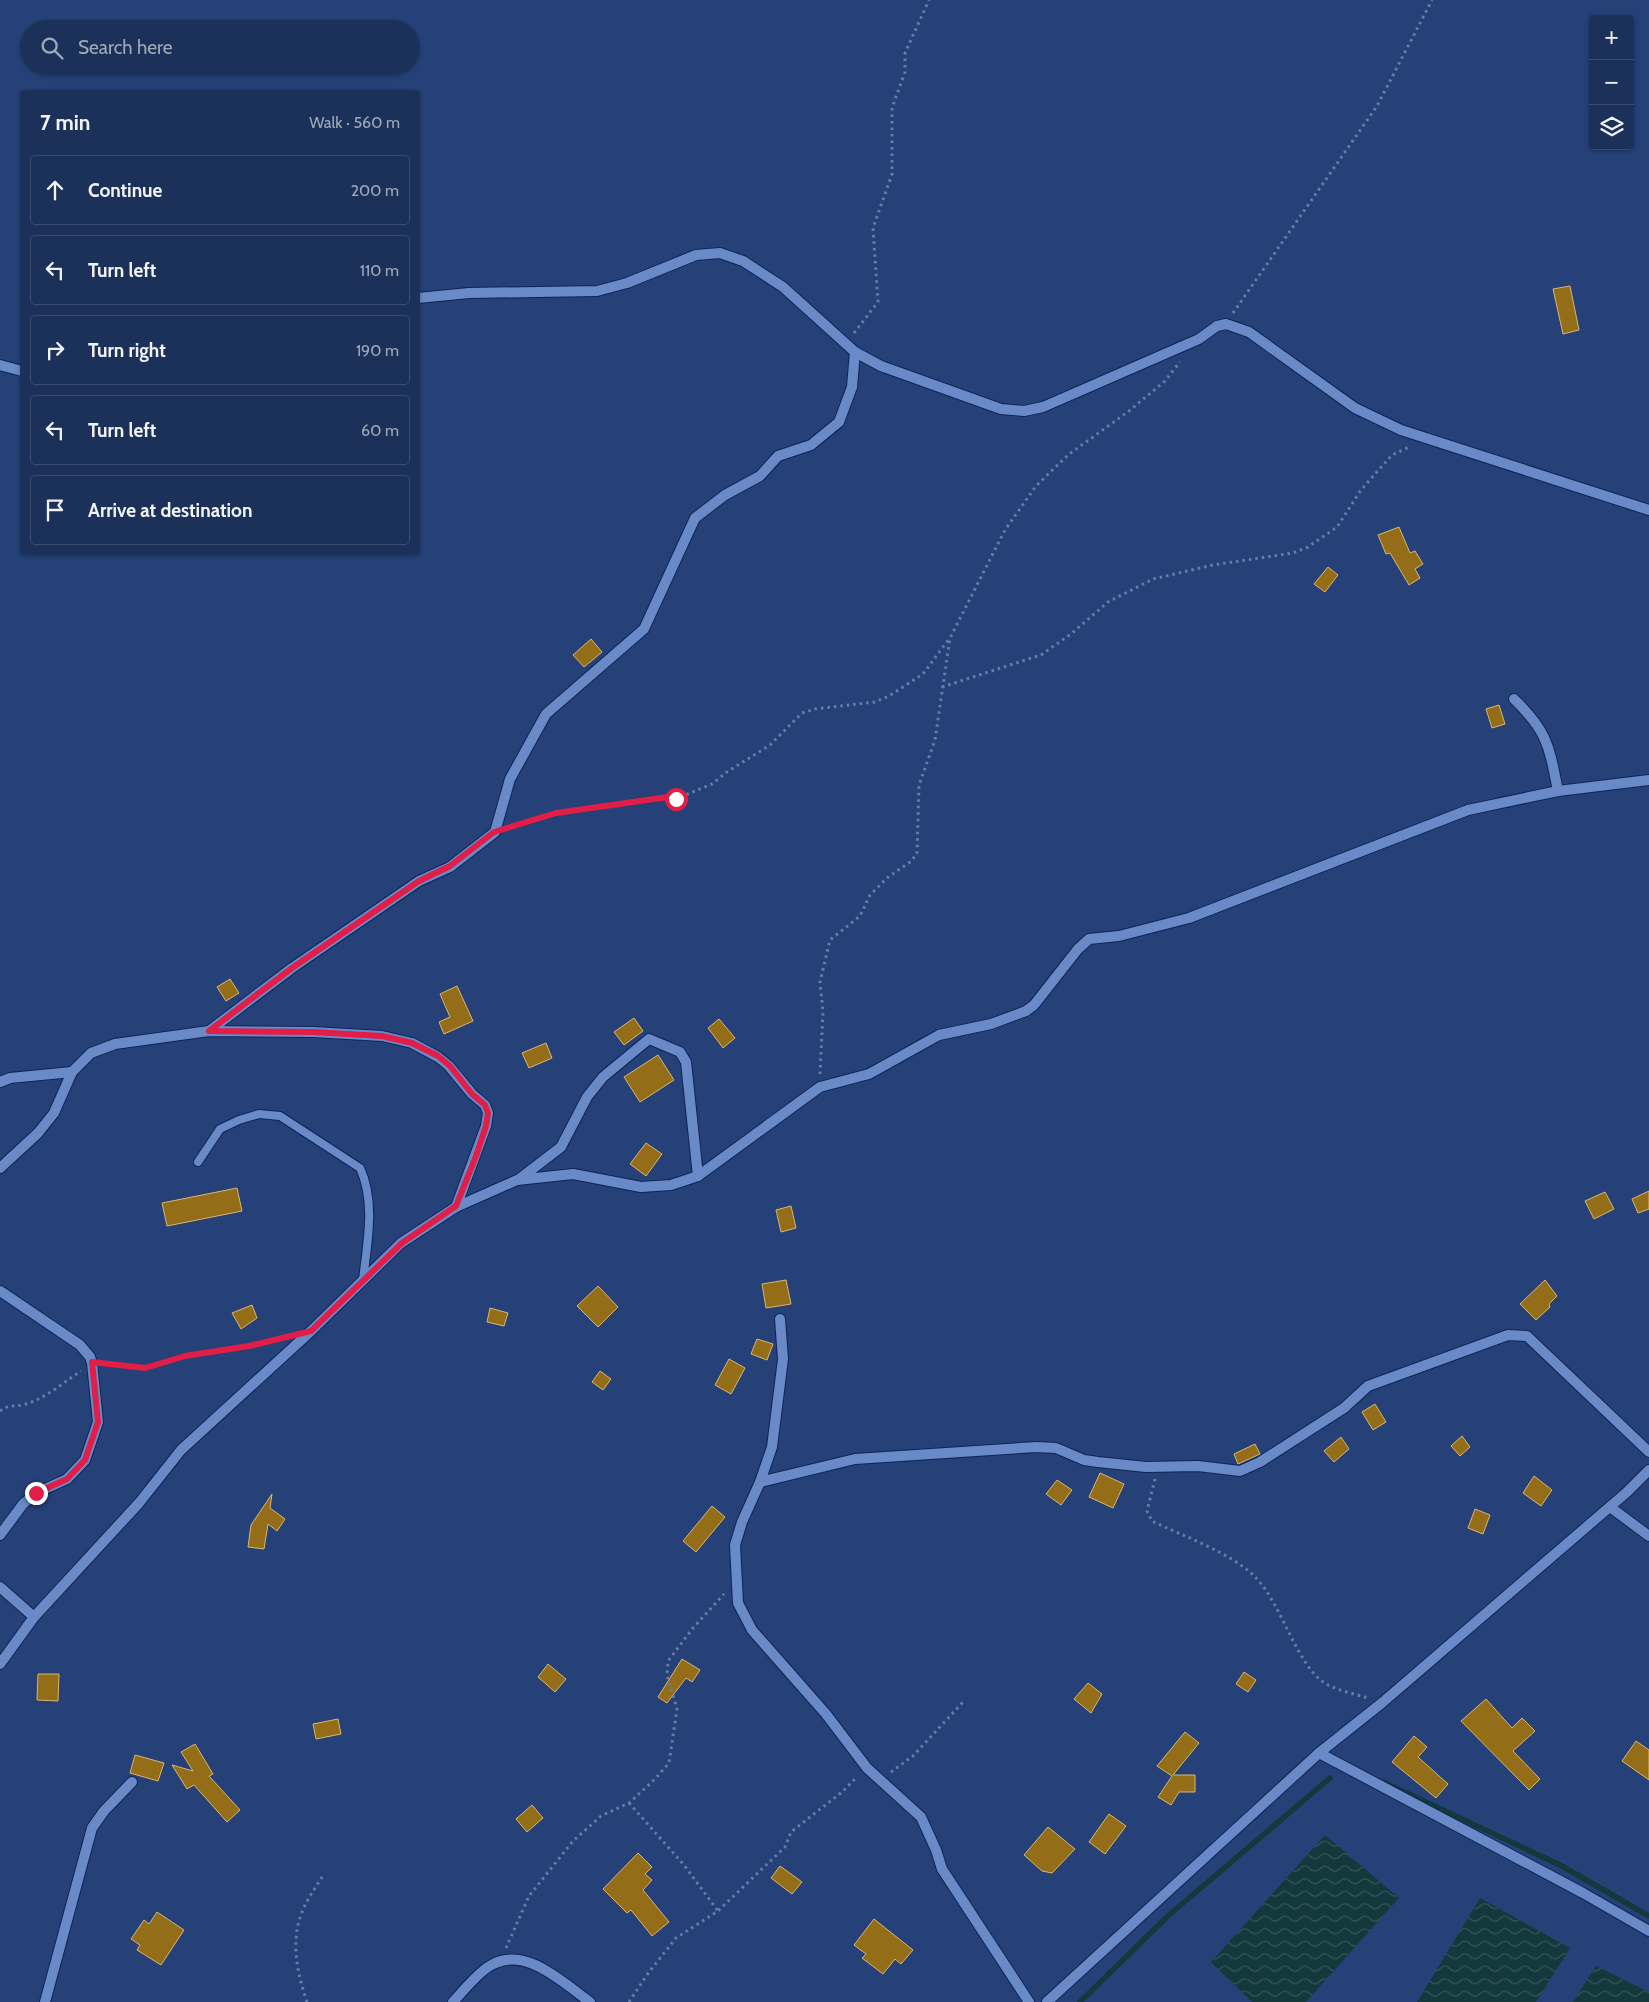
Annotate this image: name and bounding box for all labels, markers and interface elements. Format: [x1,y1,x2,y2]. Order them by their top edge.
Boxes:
map controls [1589,15,1634,150]
button: + [1589,15,1634,60]
search box [20,20,420,75]
icon: search [38,34,66,62]
text: Search here [78,36,172,59]
button: − [1589,60,1634,105]
button: layers [1589,105,1634,150]
text: 7 min [40,110,90,135]
text: Walk · 560 m [309,113,400,132]
icon: ahead [41,176,69,204]
text: Continue [88,179,162,202]
text: 200 m [351,181,399,200]
icon: left [41,256,69,284]
text: Turn left [88,259,156,282]
text: 110 m [360,261,399,280]
icon: right [41,336,69,364]
text: Turn right [88,339,166,362]
text: 190 m [356,341,399,360]
icon: left [41,416,69,444]
text: Turn left [88,419,156,442]
text: 60 m [361,421,399,440]
icon: arrive [41,496,69,524]
text: Arrive at destination [88,499,252,522]
route start [665,788,688,811]
route end [25,1482,48,1505]

